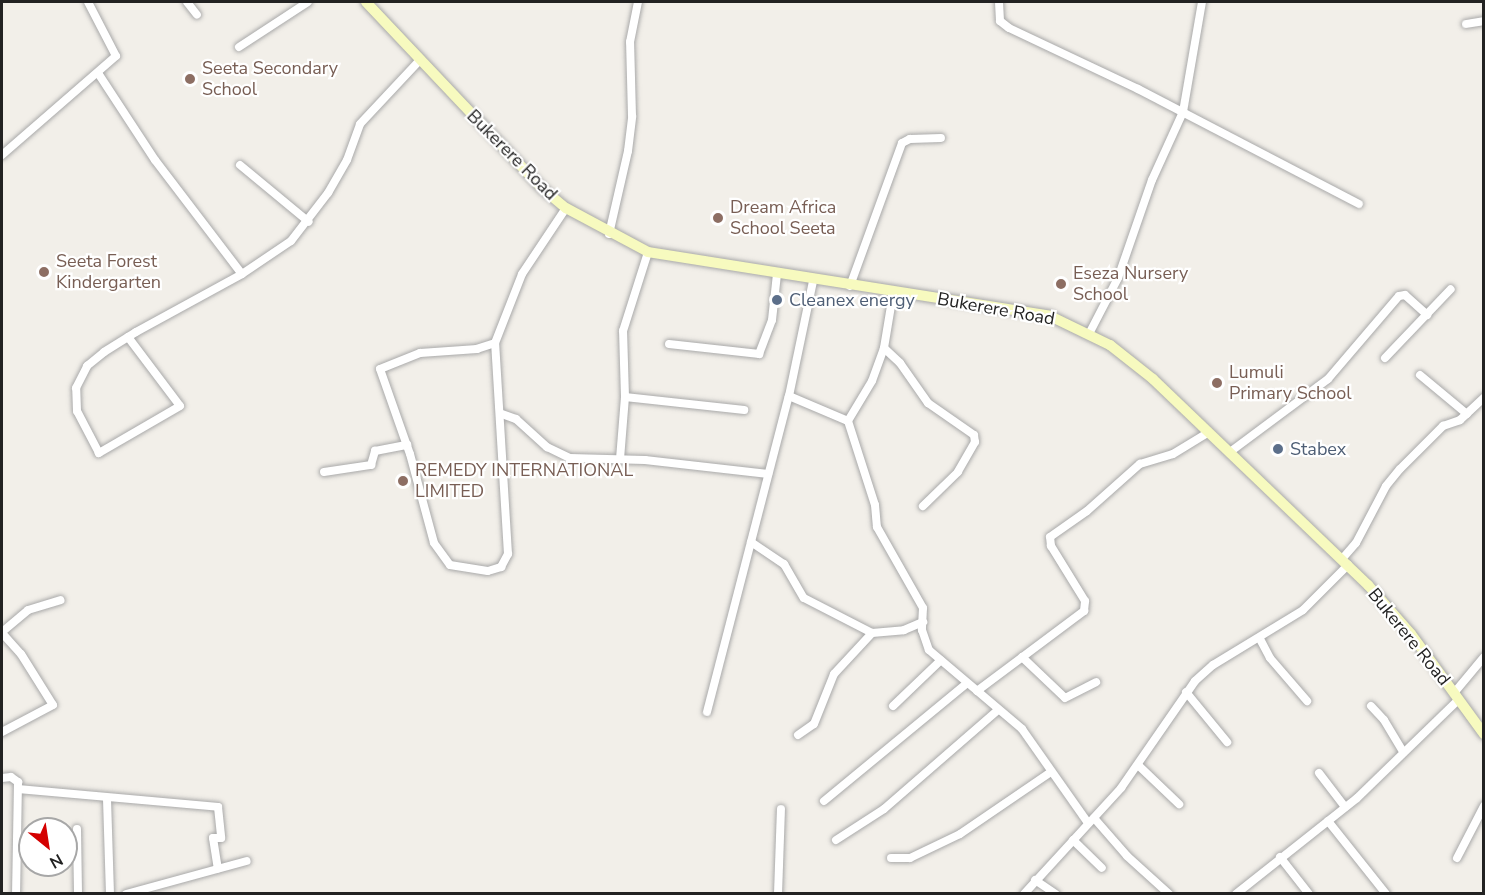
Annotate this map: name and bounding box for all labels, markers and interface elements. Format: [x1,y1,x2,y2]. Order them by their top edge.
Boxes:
place label: Seeta Secondary School [202,58,338,100]
marker: Seeta Secondary School [183,72,197,86]
street label: Bukerere Road [462,105,562,205]
place label: Dream Africa School Seeta [730,197,836,240]
marker: Dream Africa School Seeta [711,211,725,225]
place label: Seeta Forest Kindergarten [56,251,161,294]
place label: Eseza Nursery School [1073,263,1188,306]
marker: Seeta Forest Kindergarten [37,265,51,279]
marker: Eseza Nursery School [1054,277,1068,291]
street label: Bukerere Road [936,288,1056,330]
place label: Cleanex energy [789,289,915,311]
marker: Cleanex energy [770,293,784,307]
place label: Lumuli Primary School [1229,362,1352,404]
marker: Lumuli Primary School [1210,376,1224,390]
place label: Stabex [1290,438,1346,460]
marker: Stabex [1271,442,1285,456]
place label: REMEDY INTERNATIONAL LIMITED [415,460,633,502]
marker: REMEDY INTERNATIONAL LIMITED [396,474,410,488]
street label: Bukerere Road [1363,584,1455,690]
north arrow [18,817,78,877]
text: N [45,848,67,873]

